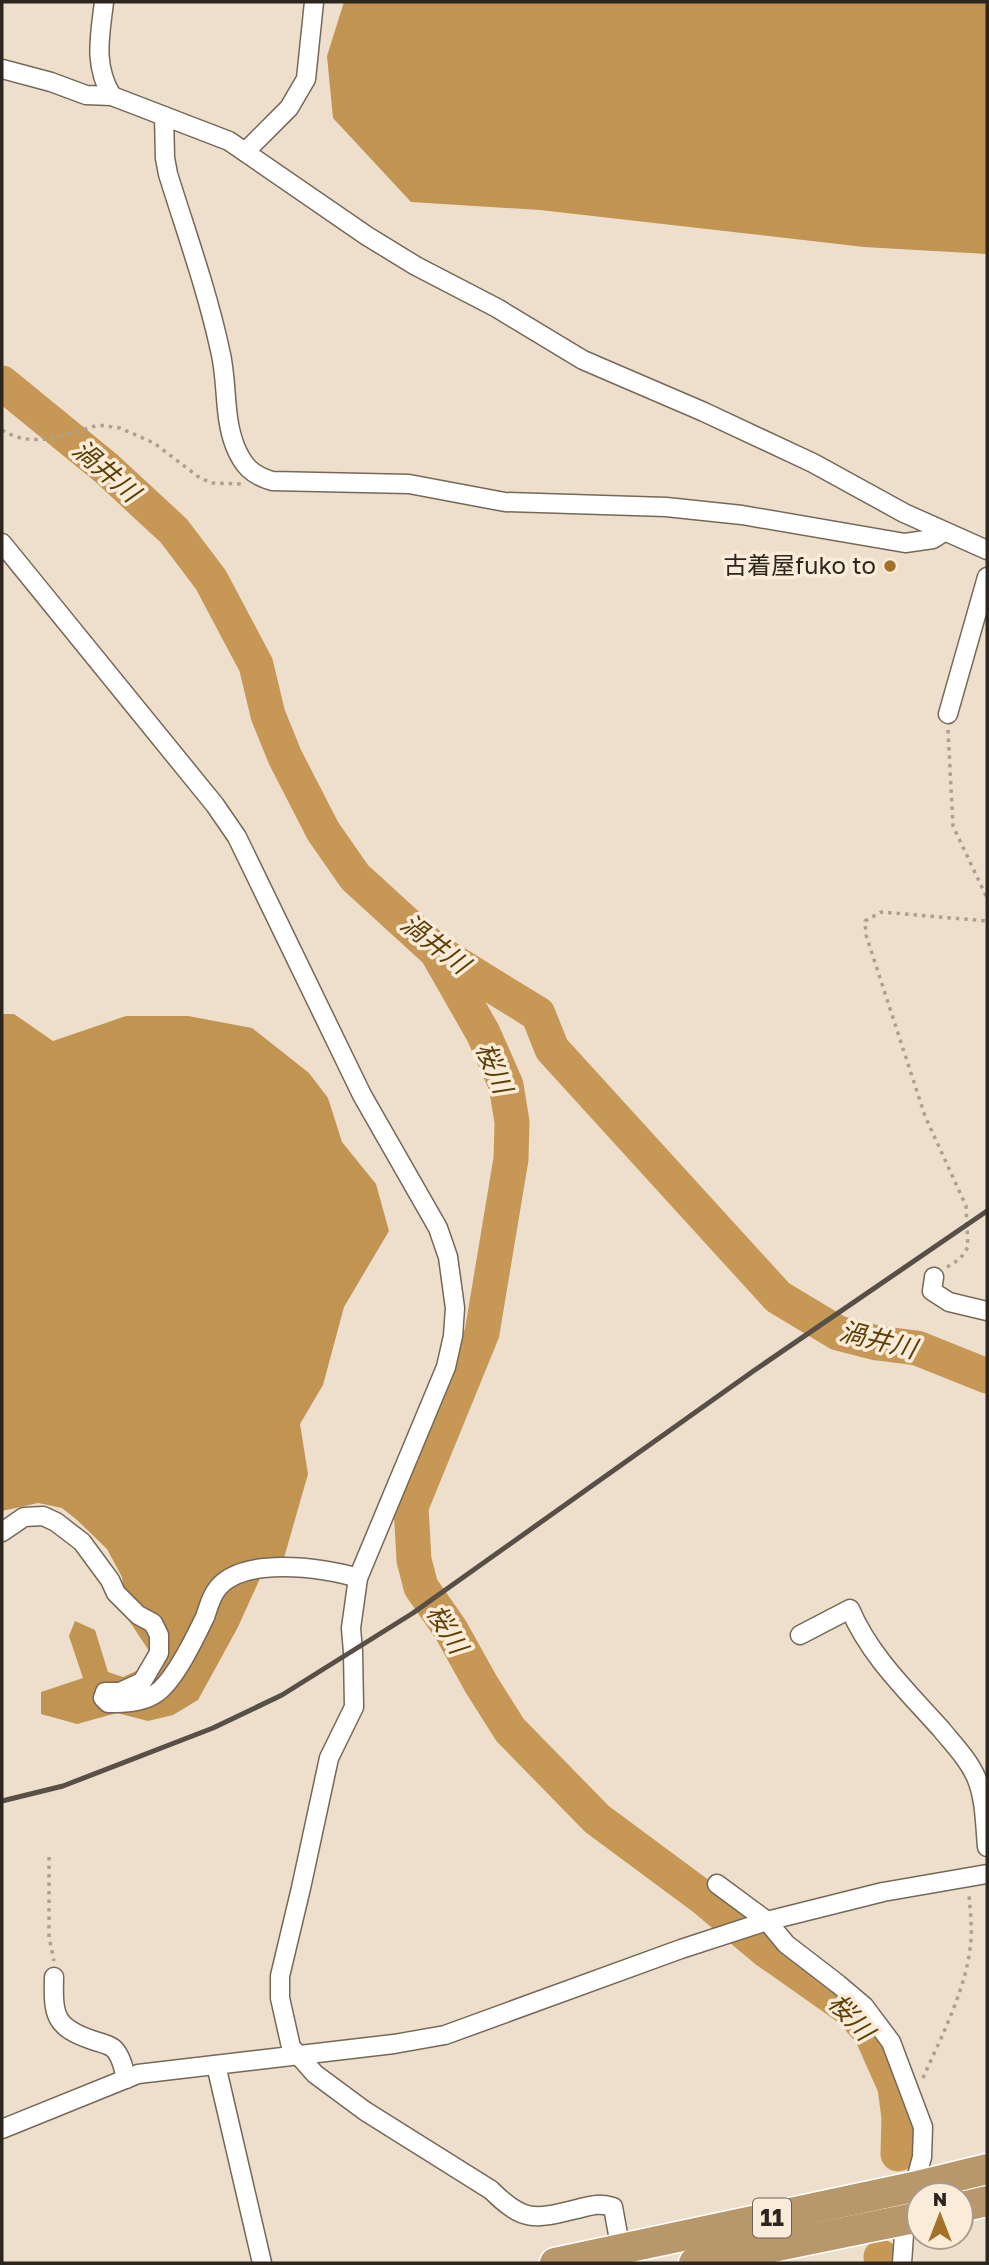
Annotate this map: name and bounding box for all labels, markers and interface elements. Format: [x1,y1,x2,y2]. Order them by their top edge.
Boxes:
water label: 渦井川 [67,433,148,510]
place label: 古着屋fuko to [723,550,876,579]
marker: 古着屋fuko to [882,558,898,574]
water label: 渦井川 [395,907,478,982]
water label: 桜川 [470,1038,520,1101]
water label: 渦井川 [837,1315,923,1365]
water label: 桜川 [420,1598,476,1662]
water label: 桜川 [822,1987,882,2048]
north arrow [905,2181,975,2251]
text: N [933,2187,947,2210]
road number: 11 [753,2198,791,2238]

